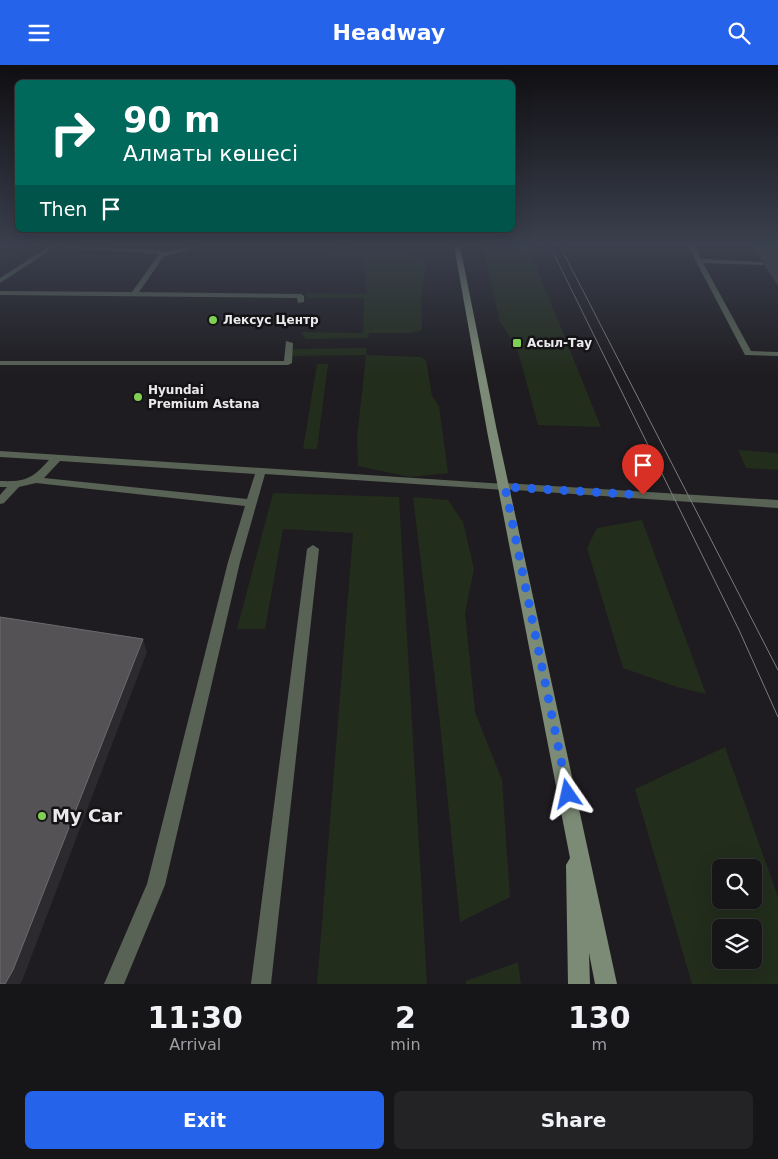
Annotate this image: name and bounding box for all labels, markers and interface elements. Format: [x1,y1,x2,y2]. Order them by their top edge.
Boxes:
icon: menu [25,19,53,47]
icon: search [725,19,753,47]
text: Headway [333,20,445,45]
icon: right [40,100,105,165]
text: 90 m [123,100,220,140]
text: Алматы көшесі [123,141,298,166]
icon: arrive [97,195,125,223]
text: Then [40,198,87,220]
place label: Лексус Центр [223,313,319,327]
marker: Лексус Центр [207,314,219,326]
place label: Асыл-Тау [527,336,592,350]
marker: Асыл-Тау [511,337,523,349]
place label: Hyundai Premium Astana [148,383,260,411]
marker: Hyundai Premium Astana [132,391,144,403]
pin [622,444,664,495]
icon: arrive [629,451,657,479]
position arrow [541,767,593,819]
place label: My Car [52,805,122,826]
marker: My Car [36,810,48,822]
map controls [712,859,762,969]
button: search [712,859,762,909]
button: layers [712,919,762,969]
text: 11:30 [147,1000,243,1035]
text: 2 [395,1000,416,1035]
text: 130 [568,1000,631,1035]
text: Arrival [169,1035,221,1054]
text: min [390,1035,421,1054]
text: m [591,1035,607,1054]
button: Exit [25,1091,384,1149]
button: Share [394,1091,753,1149]

